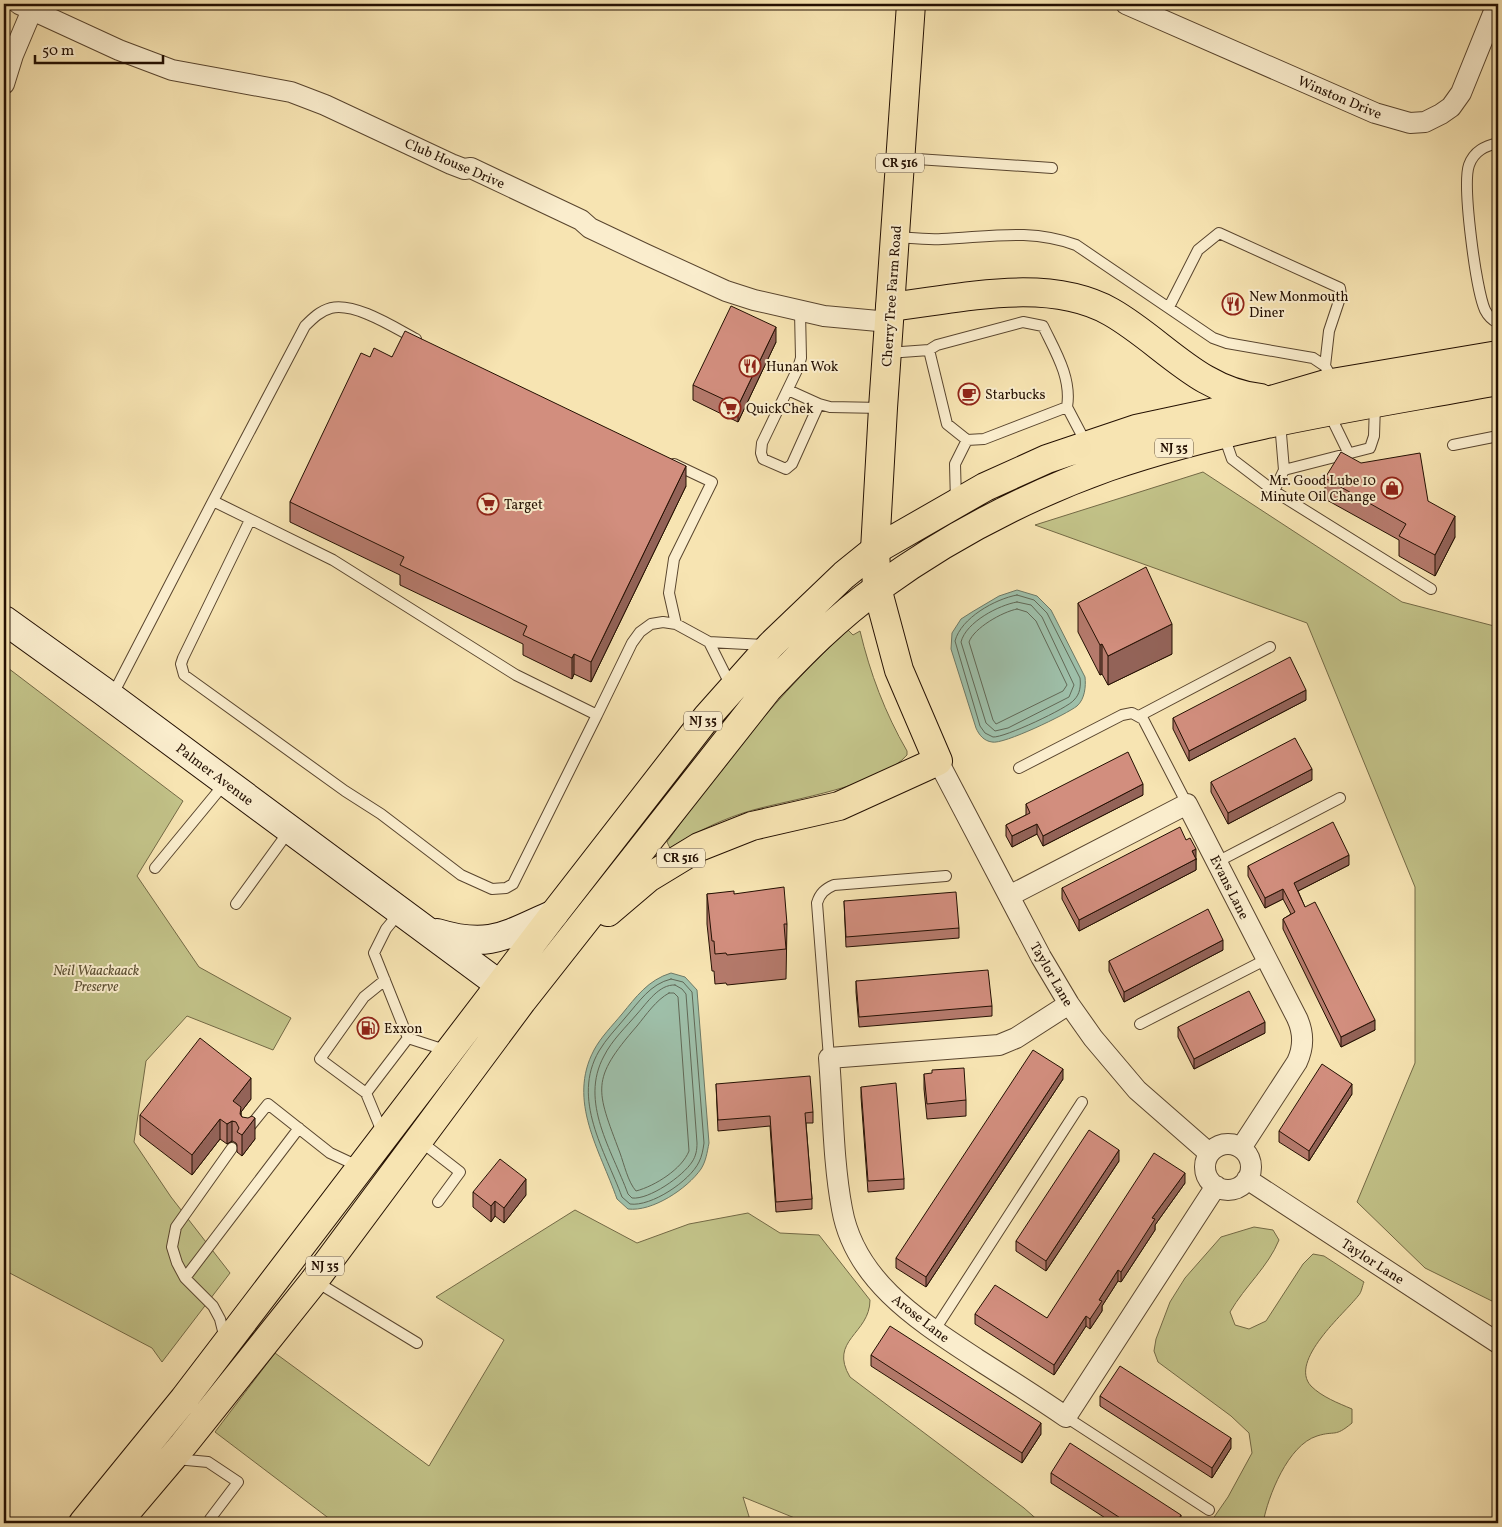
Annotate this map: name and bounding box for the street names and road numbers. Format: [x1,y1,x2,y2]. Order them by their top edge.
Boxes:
street label: Winston Drive [1294,72,1385,125]
street label: Club House Drive [401,135,508,194]
road number: CR 516 [876,154,924,172]
street label: Cherry Tree Farm Road [878,225,907,367]
road number: NJ 35 [1155,438,1193,458]
road number: NJ 35 [684,711,722,730]
street label: Palmer Avenue [171,740,257,811]
road number: CR 516 [657,848,705,868]
street label: Evans Lane [1204,852,1253,923]
street label: Taylor Lane [1025,939,1077,1011]
street label: Taylor Lane [1337,1235,1408,1290]
road number: NJ 35 [306,1256,344,1276]
street label: Arose Lane [887,1291,953,1348]

